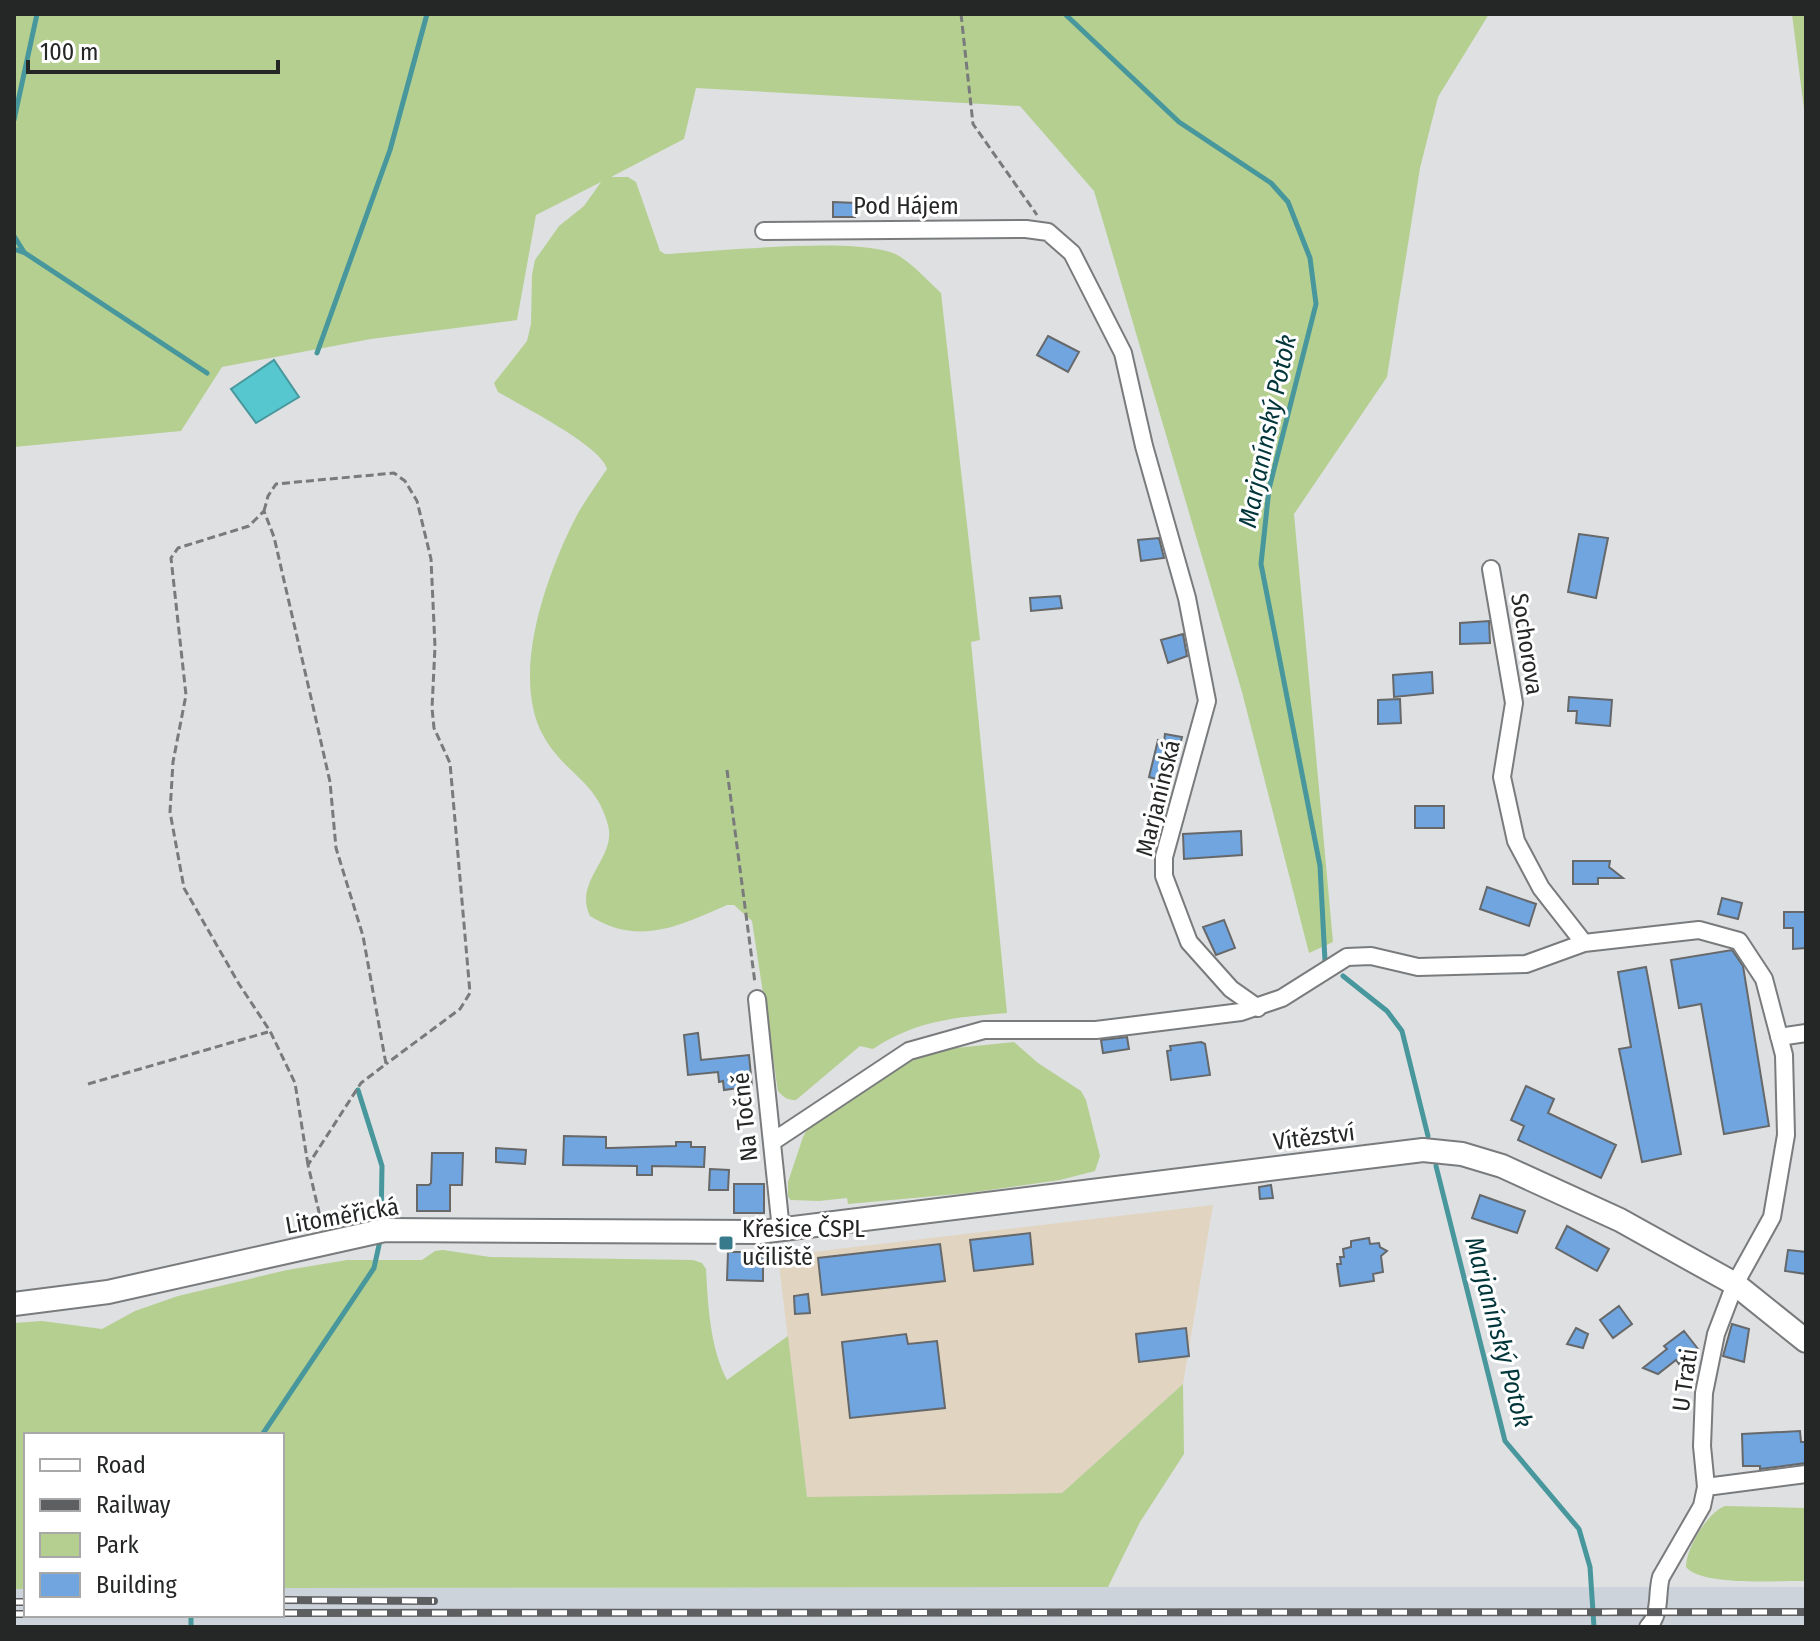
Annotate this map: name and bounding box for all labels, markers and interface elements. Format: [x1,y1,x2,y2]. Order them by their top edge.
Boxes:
scale bar [28,24,278,74]
text: 100 m [40,38,98,66]
street label: Pod Hájem [853,192,959,220]
water label: Marjanínský Potok [1232,332,1303,530]
street label: Sochorova [1505,591,1549,697]
street label: Marjanínská [1130,737,1186,859]
street label: Na Točně [726,1071,764,1163]
street label: Vítězství [1272,1118,1356,1156]
street label: Litoměřická [283,1192,401,1240]
place label: Křešice ČSPL učiliště [742,1214,865,1271]
water label: Marjanínský Potok [1458,1233,1539,1431]
marker: Křešice ČSPL učiliště [717,1234,735,1252]
street label: U Trati [1667,1347,1703,1413]
legend [24,1433,284,1617]
text: Road [96,1451,146,1479]
text: Railway [96,1491,171,1519]
text: Park [96,1531,139,1559]
text: Building [96,1571,178,1599]

